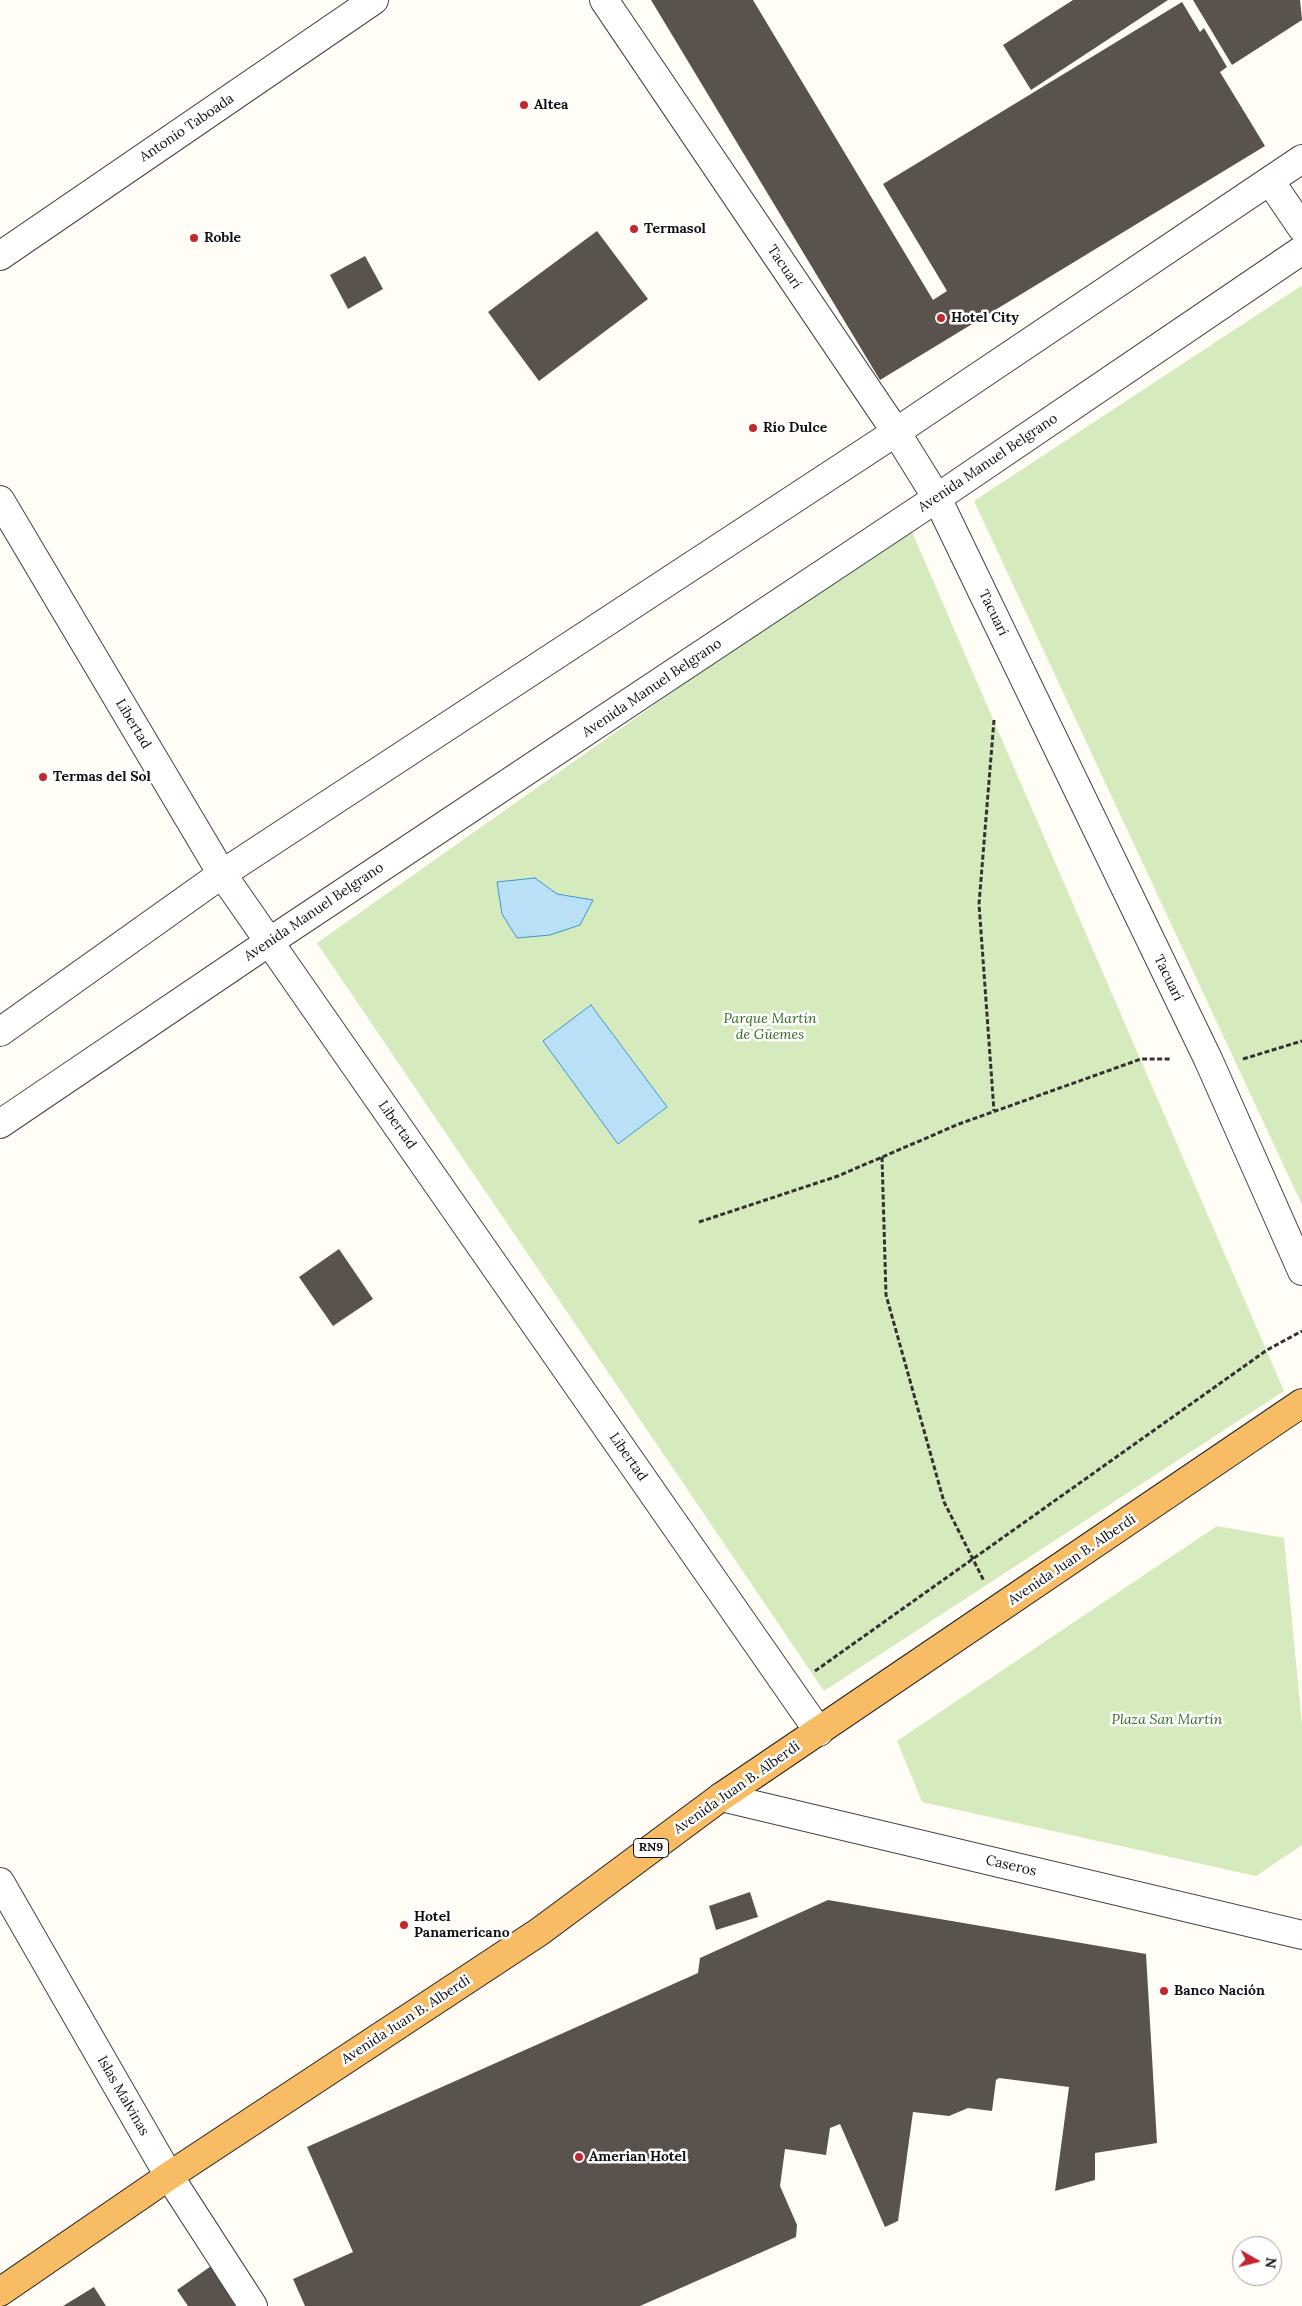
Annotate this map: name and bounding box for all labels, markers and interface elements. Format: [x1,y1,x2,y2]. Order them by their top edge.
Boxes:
street label: Antonio Taboada [137,90,237,166]
place label: Altea [534,97,568,113]
marker: Altea [518,99,530,111]
place label: Termasol [644,221,706,237]
marker: Termasol [628,223,640,235]
place label: Roble [204,230,241,246]
marker: Roble [188,232,200,244]
street label: Tacuarí [763,242,805,292]
place label: Hotel City [951,310,1019,326]
marker: Hotel City [935,312,947,324]
street label: Avenida Manuel Belgrano [915,410,1061,516]
place label: Río Dulce [763,420,827,436]
marker: Río Dulce [747,422,759,434]
street label: Tacuarí [975,587,1011,639]
street label: Avenida Manuel Belgrano [579,635,725,741]
street label: Libertad [112,696,154,752]
place label: Termas del Sol [53,769,151,785]
marker: Termas del Sol [37,771,49,783]
street label: Avenida Manuel Belgrano [241,859,387,965]
street label: Tacuarí [1150,952,1186,1004]
park label: Parque Martín de Güemes [723,1011,817,1044]
street label: Libertad [374,1098,420,1152]
street label: Libertad [605,1430,651,1484]
street label: Avenida Juan B. Alberdi [1005,1511,1139,1609]
park label: Plaza San Martín [1112,1712,1222,1728]
street label: Avenida Juan B. Alberdi [671,1738,803,1838]
road number: RN9 [634,1839,668,1858]
street label: Caseros [984,1852,1038,1880]
place label: Hotel Panamericano [414,1909,510,1941]
marker: Hotel Panamericano [398,1919,410,1931]
street label: Avenida Juan B. Alberdi [338,1972,474,2068]
place label: Banco Nación [1174,1983,1265,1999]
marker: Banco Nación [1158,1985,1170,1997]
street label: Islas Malvinas [93,2053,153,2139]
place label: Amerian Hotel [589,2149,686,2165]
marker: Amerian Hotel [573,2151,585,2163]
north arrow [1232,2236,1282,2286]
text: N [1261,2256,1281,2270]

